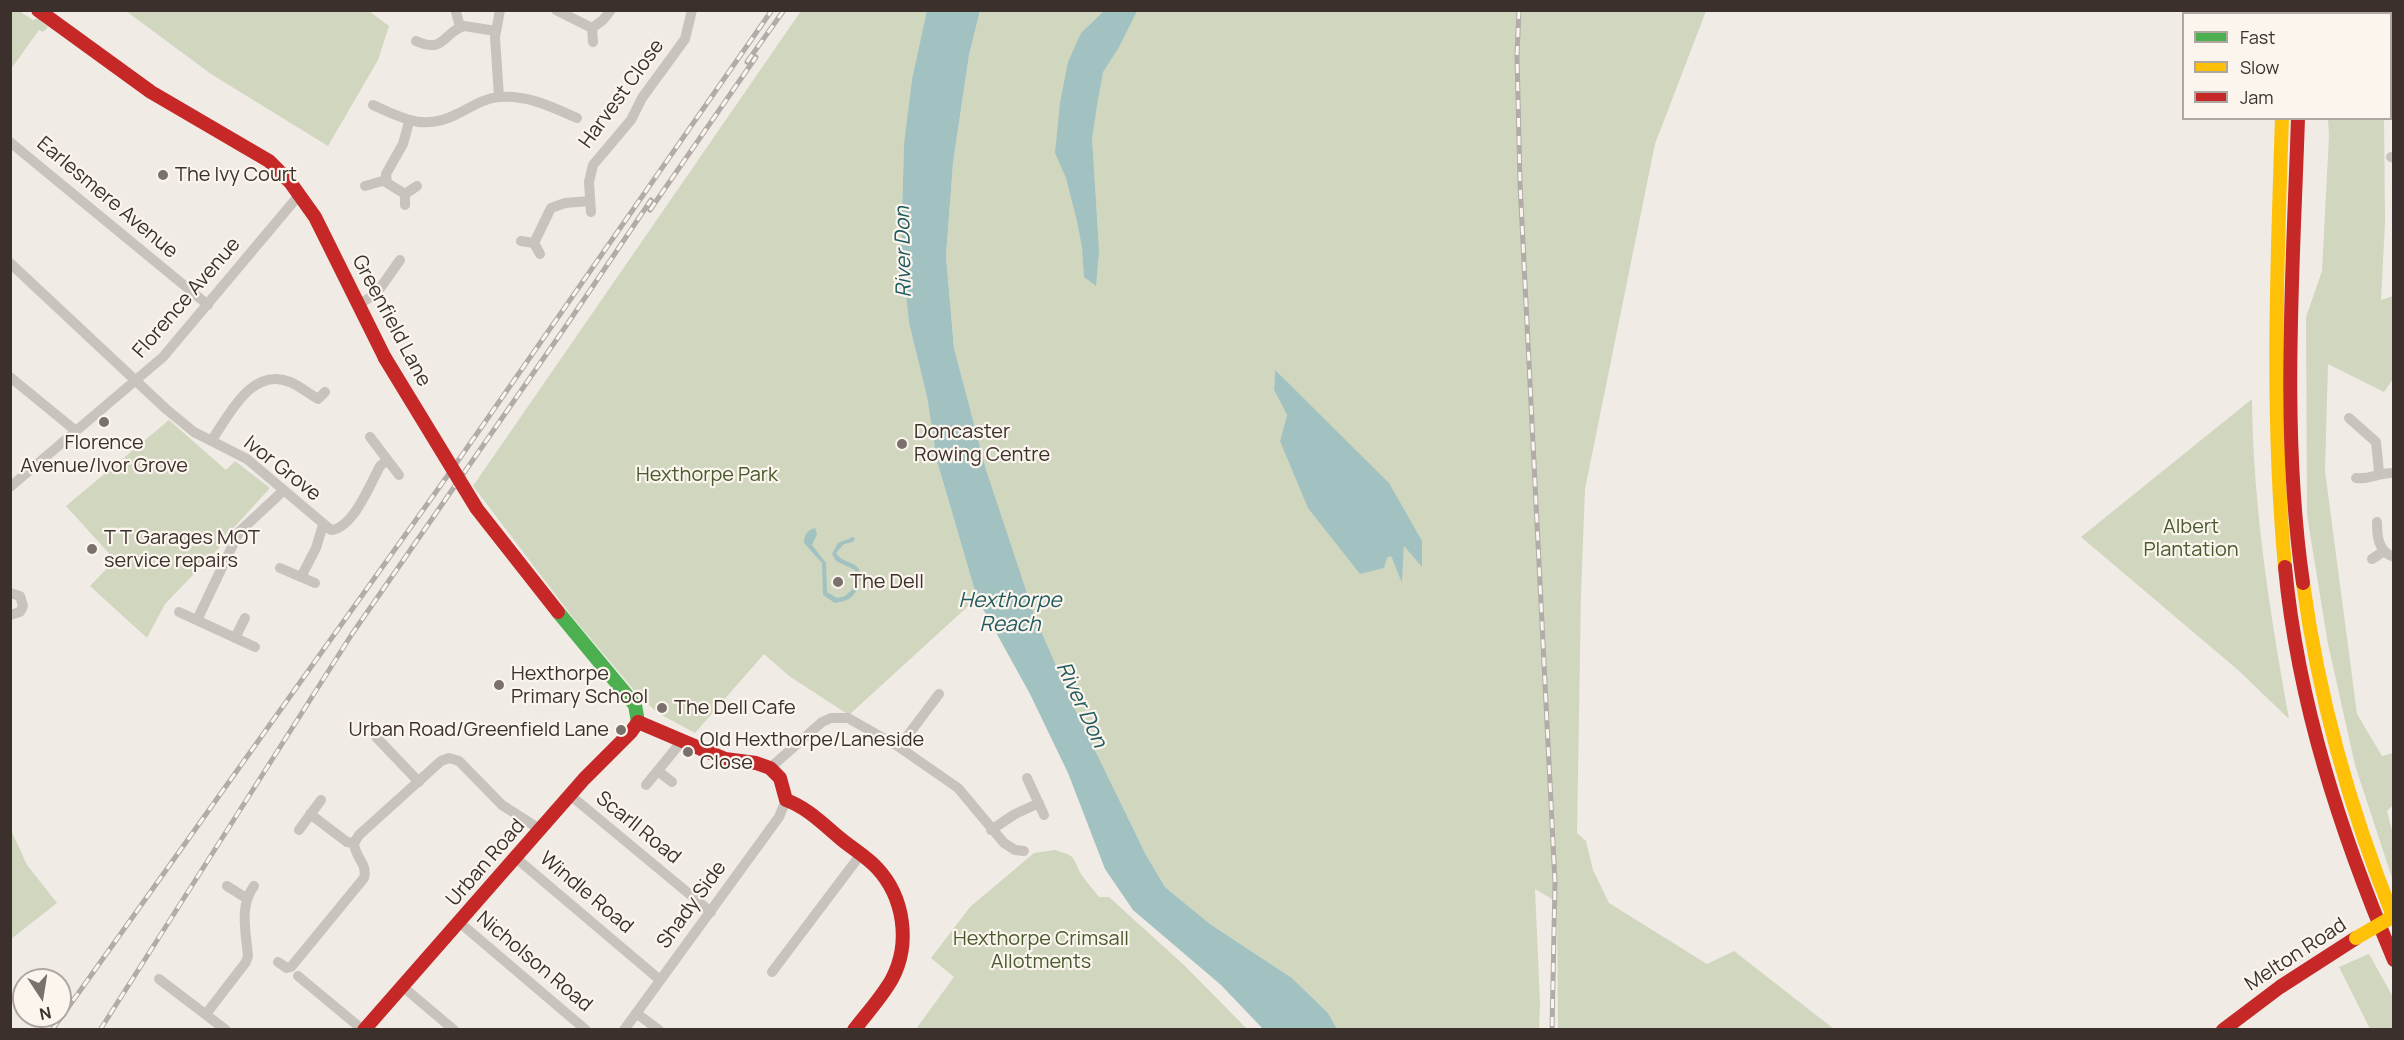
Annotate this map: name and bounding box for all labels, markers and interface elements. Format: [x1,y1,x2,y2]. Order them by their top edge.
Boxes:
legend [2182,12,2392,120]
text: Fast [2240,25,2275,49]
street label: Harvest Close [574,35,670,153]
text: Slow [2240,55,2279,79]
text: Jam [2240,85,2274,109]
street label: Earlesmere Avenue [32,132,182,264]
place label: The Ivy Court [175,163,297,187]
marker: The Ivy Court [156,168,170,182]
water label: River Don [891,206,917,298]
street label: Florence Avenue [128,233,246,363]
street label: Greenfield Lane [346,251,436,391]
marker: Florence Avenue/Ivor Grove [97,415,111,429]
place label: Doncaster Rowing Centre [914,420,1050,467]
place label: Florence Avenue/Ivor Grove [20,431,188,478]
street label: Ivor Grove [239,431,325,507]
marker: Doncaster Rowing Centre [895,437,909,451]
park label: Hexthorpe Park [636,463,778,487]
park label: Albert Plantation [2143,515,2239,562]
place label: T T Garages MOT service repairs [104,526,260,573]
marker: T T Garages MOT service repairs [85,542,99,556]
place label: The Dell [850,570,924,594]
marker: The Dell [831,575,845,589]
water label: Hexthorpe Reach [959,588,1061,638]
water label: River Don [1050,658,1112,752]
place label: Hexthorpe Primary School [511,662,648,709]
marker: Hexthorpe Primary School [492,678,506,692]
place label: The Dell Cafe [674,696,796,720]
marker: The Dell Cafe [655,701,669,715]
place label: Urban Road/Greenfield Lane [349,718,609,742]
marker: Urban Road/Greenfield Lane [614,723,628,737]
place label: Old Hexthorpe/Laneside Close [700,728,924,775]
marker: Old Hexthorpe/Laneside Close [681,745,695,759]
street label: Scarll Road [591,786,685,870]
street label: Urban Road [442,815,530,911]
street label: Windle Road [534,847,638,939]
street label: Shady Side [652,857,732,953]
street label: Nicholson Road [471,907,597,1017]
street label: Melton Road [2241,913,2351,997]
park label: Hexthorpe Crimsall Allotments [953,927,1129,974]
north arrow [12,968,72,1028]
text: N [37,1002,53,1026]

